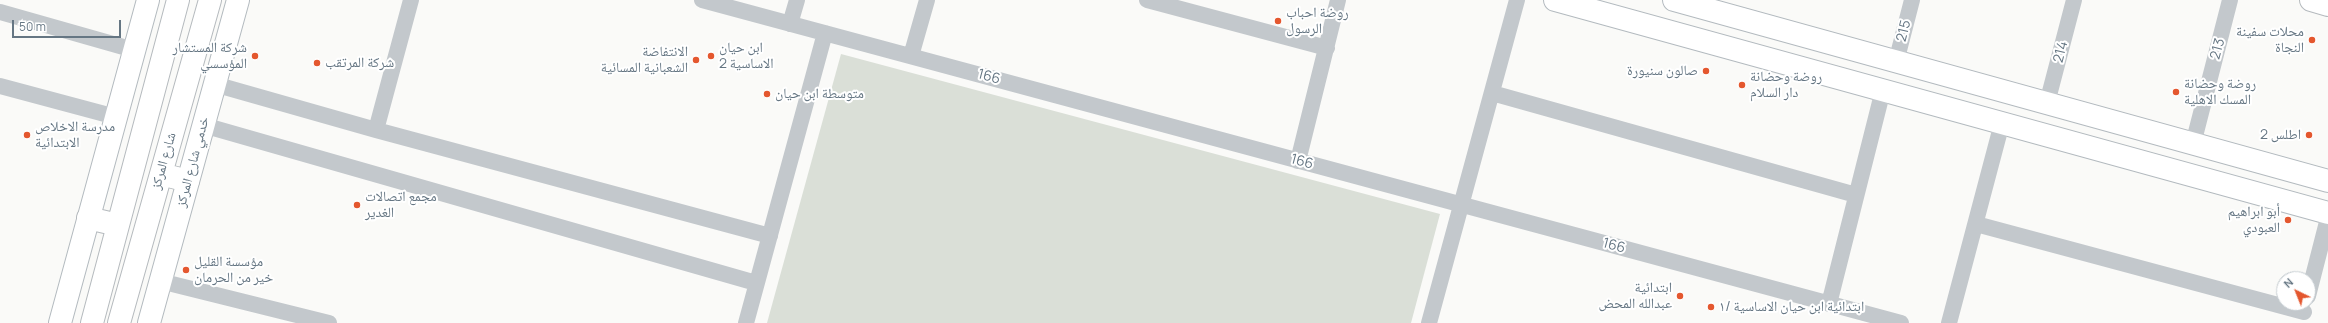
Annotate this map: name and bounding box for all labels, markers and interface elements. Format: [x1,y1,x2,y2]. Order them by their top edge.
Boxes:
place label: روضة احباب الرسول [1286,5,1349,38]
scale bar [14,12,123,38]
marker: روضة احباب الرسول [1273,16,1283,26]
text: 50 m [19,18,46,35]
street label: 215 [1893,19,1915,43]
place label: محلات سفينة النجاة [2236,24,2304,56]
marker: محلات سفينة النجاة [2307,35,2317,45]
street label: 213 [2207,37,2229,61]
street label: 214 [2050,39,2072,65]
place label: شركة المستشار المؤسسي [173,40,247,72]
place label: ابن حيان الاساسية 2 [719,40,774,72]
place label: الانتفاضة الشعبانية المسائية [601,44,688,76]
marker: شركة المستشار المؤسسي [250,51,260,61]
marker: ابن حيان الاساسية 2 [706,51,716,61]
place label: شركة المرتقب [325,55,394,71]
marker: الانتفاضة الشعبانية المسائية [691,55,701,65]
marker: شركة المرتقب [312,58,322,68]
place label: صالون سنيورة [1627,63,1698,79]
street label: 166 [976,66,1002,88]
marker: صالون سنيورة [1701,66,1711,76]
place label: روضة وحضانة دار السلام [1750,69,1822,102]
place label: روضة وحضانة المسك الاهلية [2184,76,2256,108]
marker: روضة وحضانة دار السلام [1737,80,1747,90]
place label: متوسطة ابن حيان [775,86,864,102]
marker: روضة وحضانة المسك الاهلية [2171,87,2181,97]
marker: متوسطة ابن حيان [762,89,772,99]
street label: خدمي شارع المركز [173,115,213,209]
place label: مدرسة الاخلاص الابتدائية [35,119,115,152]
place label: اطلس 2 [2260,127,2301,143]
marker: مدرسة الاخلاص الابتدائية [22,130,32,140]
marker: اطلس 2 [2304,130,2314,140]
street label: شارع المركز [148,131,180,191]
street label: 166 [1289,151,1315,173]
place label: مجمع اتصالات الغدير [365,189,437,222]
marker: مجمع اتصالات الغدير [352,200,362,210]
place label: أبو ابراهيم العبودي [2228,204,2280,236]
marker: أبو ابراهيم العبودي [2283,215,2293,225]
street label: 166 [1601,235,1627,257]
place label: مؤسسة القليل خير من الحرمان [194,254,273,286]
marker: مؤسسة القليل خير من الحرمان [181,265,191,275]
north arrow [2276,271,2316,311]
text: N [2280,274,2296,291]
place label: ابتدائية عبدالله المحض [1599,280,1672,312]
marker: ابتدائية عبدالله المحض [1675,291,1685,301]
place label: ابتدائية ابن حيان الاساسية /١ [1719,299,1864,315]
marker: ابتدائية ابن حيان الاساسية /١ [1706,302,1716,312]

